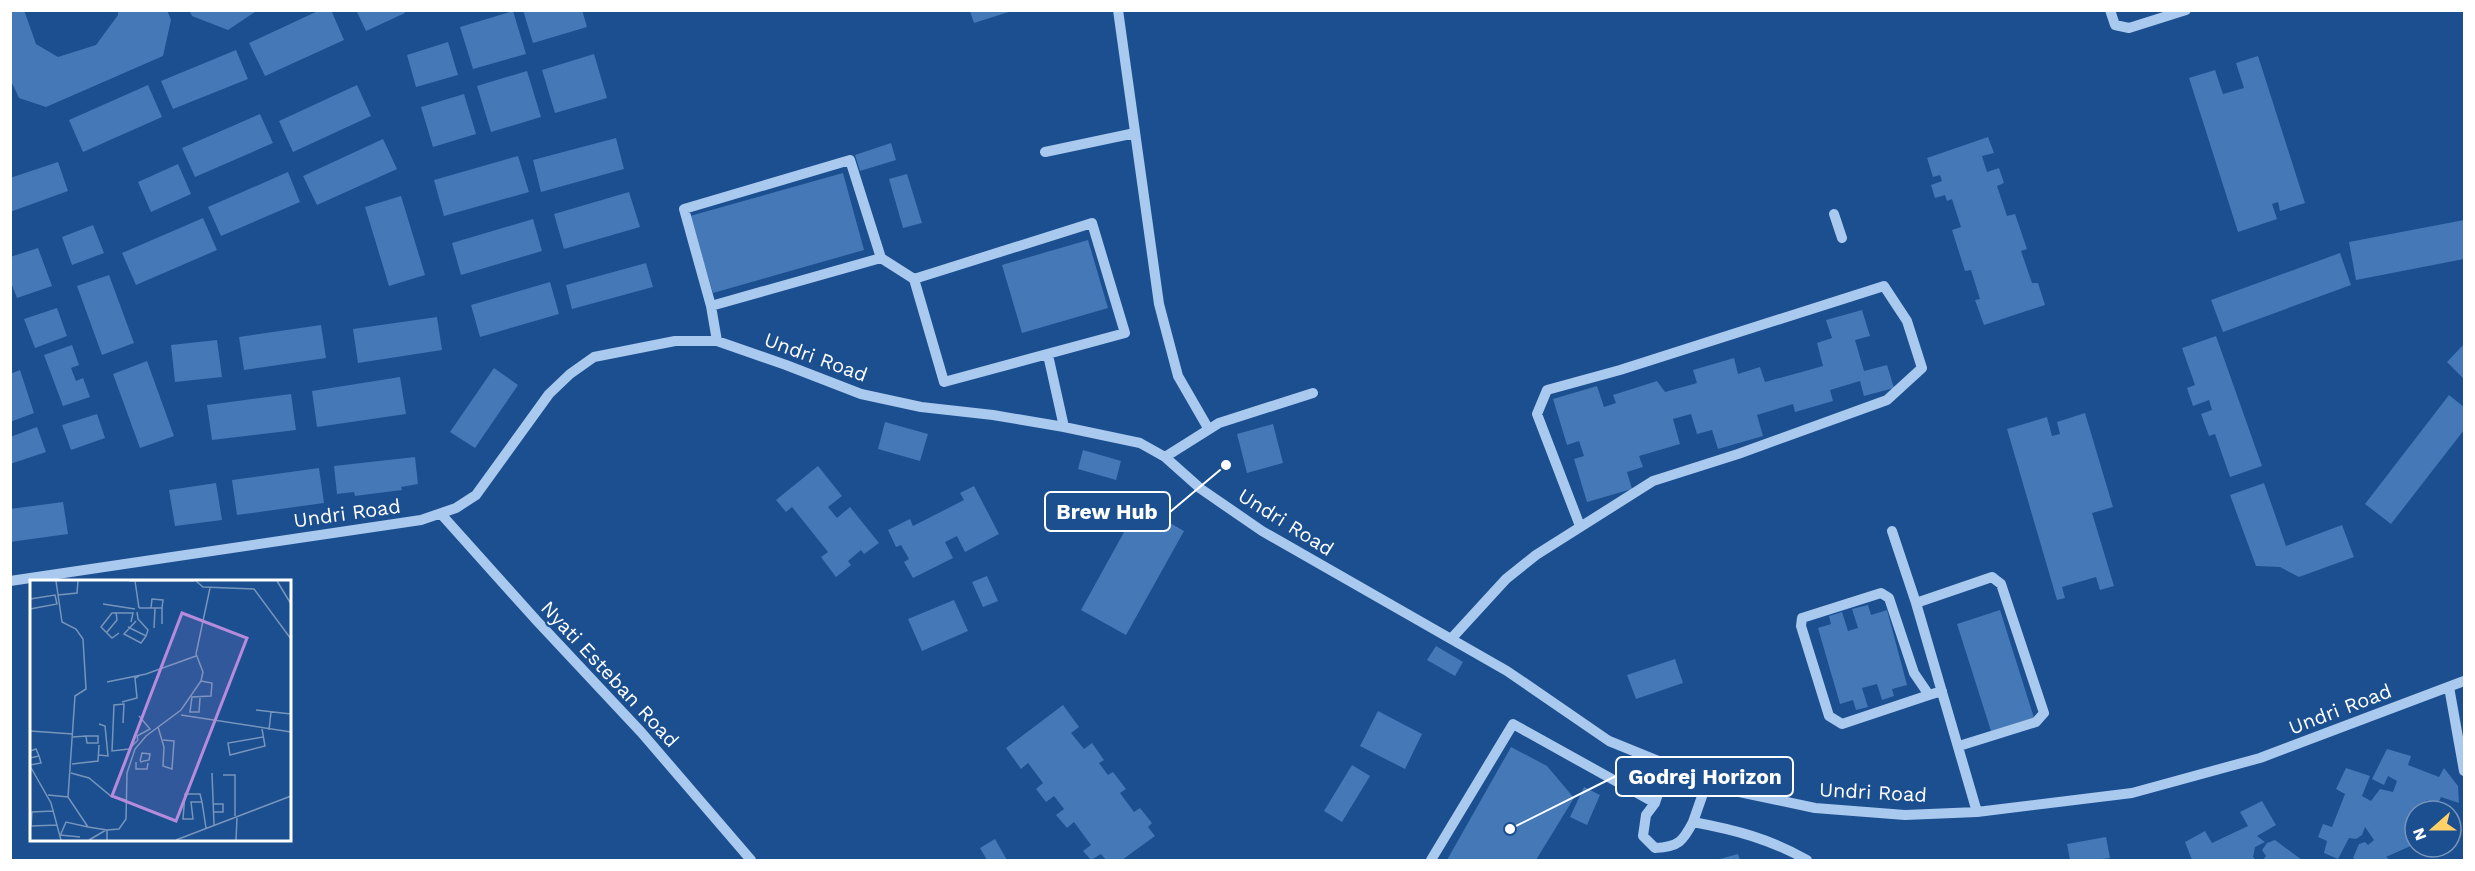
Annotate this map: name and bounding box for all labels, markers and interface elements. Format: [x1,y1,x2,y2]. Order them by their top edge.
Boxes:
street label: Undri Road [761,327,871,387]
street label: Undri Road [1234,483,1338,561]
callout: Brew Hub [1045,492,1170,531]
street label: Undri Road [292,494,402,532]
text: Brew Hub [1056,499,1158,524]
inset map [30,580,291,841]
street label: Nyati Esteban Road [536,596,684,752]
street label: Undri Road [2285,678,2395,740]
callout: Godrej Horizon [1616,757,1793,796]
text: Godrej Horizon [1628,764,1782,789]
street label: Undri Road [1818,777,1928,807]
north arrow [2403,799,2463,859]
text: N [2408,825,2430,843]

